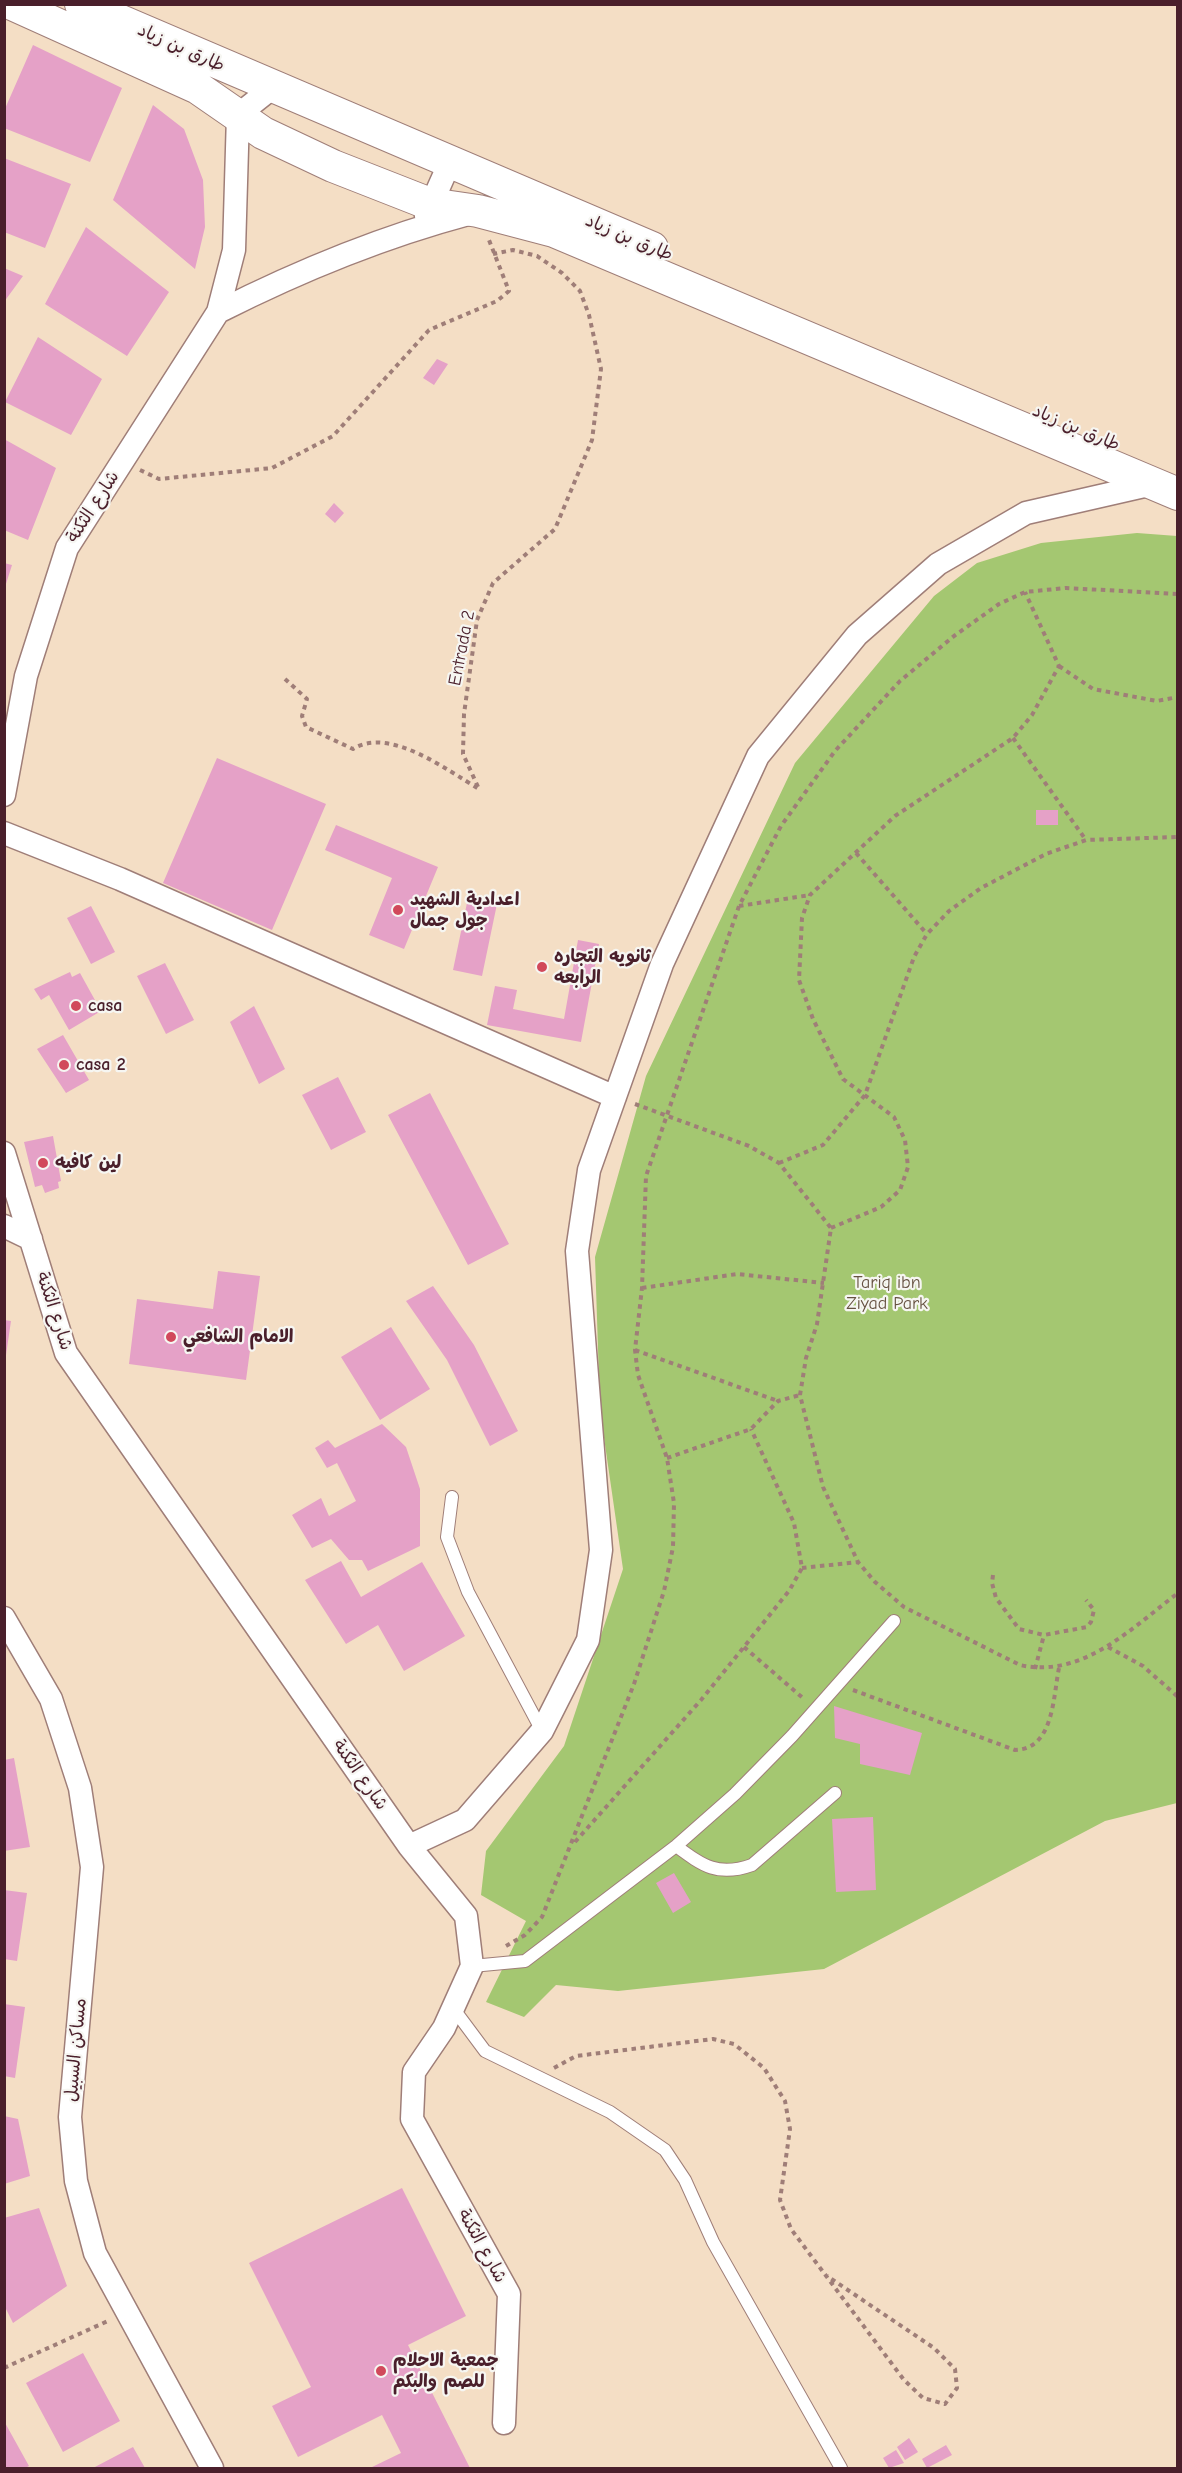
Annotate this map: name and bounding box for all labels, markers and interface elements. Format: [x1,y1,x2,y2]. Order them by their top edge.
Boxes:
street label: طارق بن زياد [134,19,228,77]
street label: طارق بن زياد [582,210,676,266]
street label: طارق بن زياد [1029,400,1123,456]
street label: شارع الثكنة [62,467,124,547]
street label: Entrada 2 [444,608,480,688]
place label: اعدادية الشهيد جول جمال [410,889,519,932]
marker: اعدادية الشهيد جول جمال [391,903,405,917]
place label: ثانويه التجاره الرابعه [554,946,651,988]
marker: ثانويه التجاره الرابعه [535,960,549,974]
place label: casa [88,995,122,1017]
marker: casa [69,999,83,1013]
place label: casa 2 [76,1054,126,1076]
marker: casa 2 [57,1058,71,1072]
place label: لين كافيه [55,1152,121,1174]
marker: لين كافيه [36,1156,50,1170]
street label: شارع الثكنة [31,1269,77,1353]
park label: Tariq ibn Ziyad Park [846,1272,928,1314]
place label: الامام الشافعي [183,1326,293,1348]
marker: الامام الشافعي [164,1330,178,1344]
street label: شارع الثكنة [328,1736,392,1814]
street label: مساكن السبيل [61,1997,91,2103]
street label: شارع الثكنة [453,2205,511,2287]
place label: جمعية الاحلام للصم والبكم [393,2350,499,2392]
marker: جمعية الاحلام للصم والبكم [374,2364,388,2378]

